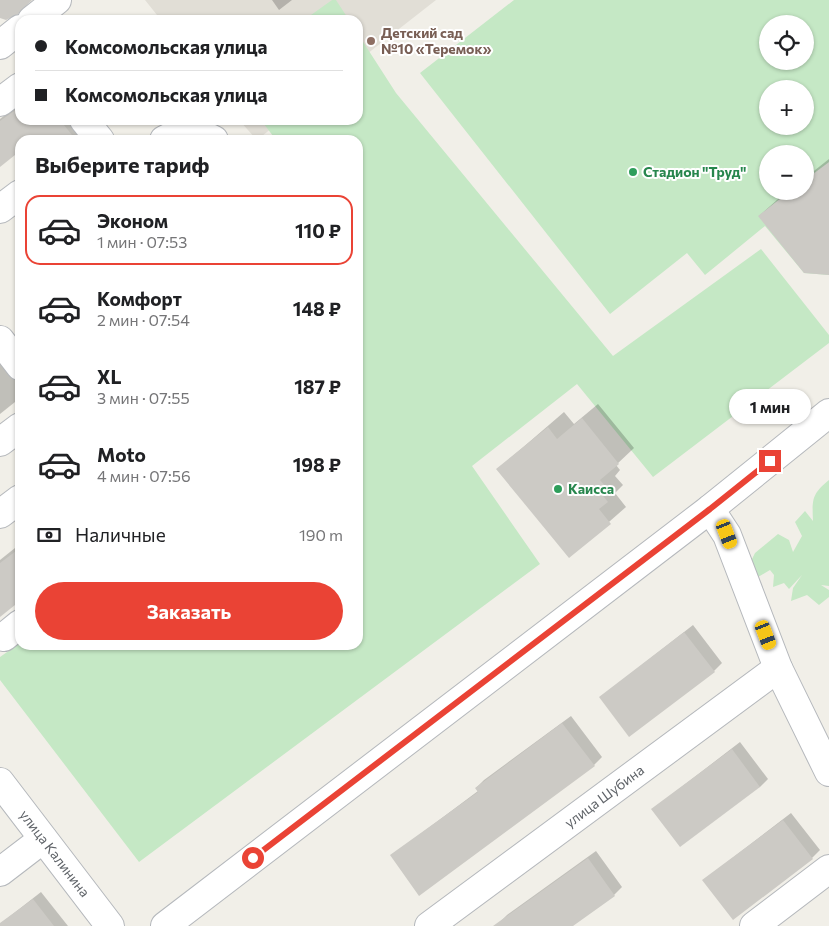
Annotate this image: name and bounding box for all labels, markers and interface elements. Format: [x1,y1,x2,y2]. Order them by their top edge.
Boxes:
map controls [759,15,814,200]
button: locate [759,15,814,70]
place label: Детский сад №10 «Теремок» [381,24,491,57]
text: Комсомольская улица [65,35,267,58]
marker: Детский сад №10 «Теремок» [365,35,377,47]
button: + [759,80,814,135]
text: Комсомольская улица [65,83,267,106]
button: − [759,145,814,200]
text: Выберите тариф [35,151,209,178]
place label: Стадион "Труд" [643,163,746,180]
marker: Стадион "Труд" [627,166,639,178]
icon: car [37,208,82,253]
text: Эконом [97,209,168,232]
text: 110 ₽ [295,219,341,242]
text: 1 мин · 07:53 [97,232,187,251]
icon: car [37,286,82,331]
text: Комфорт [97,287,182,310]
text: 148 ₽ [293,297,341,320]
text: 2 мин · 07:54 [97,310,190,329]
icon: car [37,364,82,409]
text: XL [97,365,122,388]
text: 187 ₽ [294,375,341,398]
text: 3 мин · 07:55 [97,388,190,407]
callout: 1 мин [729,388,811,424]
text: 1 мин [750,397,790,416]
icon: car [37,442,82,487]
text: Moto [97,443,146,466]
route end [759,450,781,472]
text: 198 ₽ [293,453,341,476]
text: 4 мин · 07:56 [97,466,191,485]
place label: Каисса [568,480,614,497]
marker: Каисса [552,483,564,495]
car [714,517,739,551]
icon: cash [35,521,63,549]
text: Наличные [75,523,166,546]
text: 190 m [299,525,343,544]
button: Заказать [35,582,343,640]
car [753,618,778,652]
street label: улица Шубина [561,761,647,831]
street label: улица Калинина [16,806,94,900]
route start [242,847,264,869]

